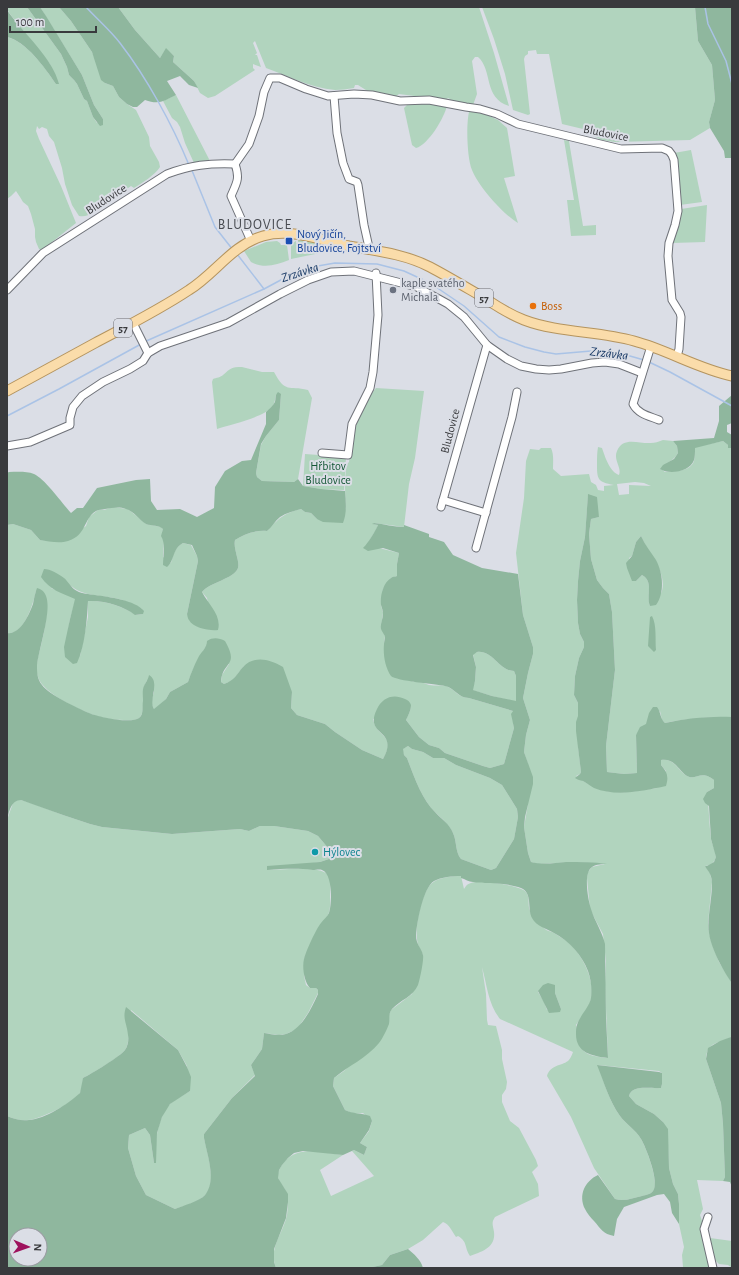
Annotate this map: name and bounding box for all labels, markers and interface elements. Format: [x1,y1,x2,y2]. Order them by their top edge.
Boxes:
scale bar [10,8,96,34]
text: 100 m [16,16,44,28]
street label: Bludovice [582,123,630,143]
street label: Bludovice [84,182,128,216]
district label: BLUDOVICE [218,218,292,232]
place label: Nový Jičín, Bludovice, Fojtství [297,228,381,255]
marker: Nový Jičín, Bludovice, Fojtství [284,236,294,246]
water label: Zrzávka [280,261,321,285]
place label: kaple svatého Michala [401,277,465,303]
marker: kaple svatého Michala [388,285,398,295]
road number: 57 [475,289,493,307]
place label: Boss [541,300,562,312]
marker: Boss [528,301,538,311]
road number: 57 [114,319,132,337]
water label: Zrzávka [589,345,629,363]
street label: Bludovice [438,407,462,455]
park label: Hřbitov Bludovice [305,460,351,486]
place label: Hýlovec [323,846,360,859]
marker: Hýlovec [310,847,320,857]
north arrow [8,1227,48,1267]
text: N [32,1243,43,1251]

